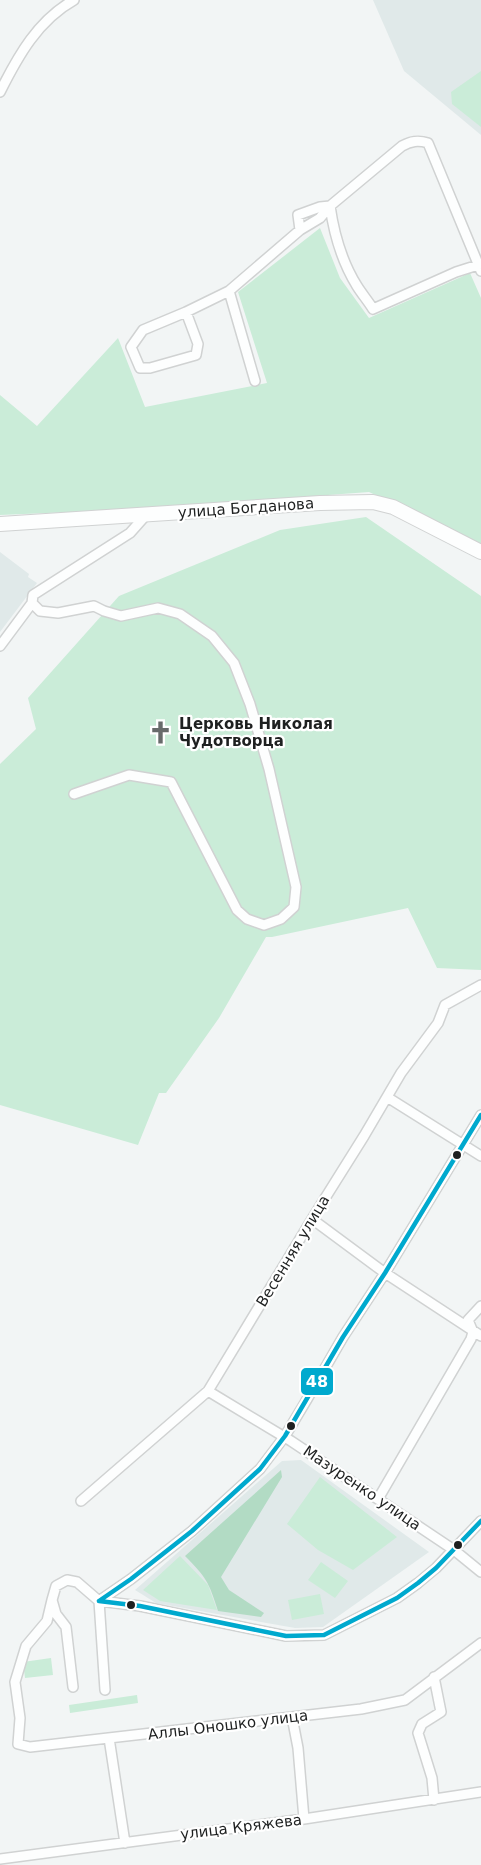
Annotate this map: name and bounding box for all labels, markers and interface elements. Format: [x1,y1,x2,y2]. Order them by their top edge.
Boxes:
street label: улица Богданова [177,494,315,522]
place label: Церковь Николая Чудотворца [179,715,333,750]
church icon: Церковь Николая Чудотворца [148,720,174,746]
unlabelled marker [451,1149,463,1161]
street label: Весенняя улица [253,1192,333,1310]
line badge: 48 [300,1367,334,1396]
text: 48 [306,1372,328,1391]
unlabelled marker [285,1420,297,1432]
street label: Мазуренко улица [300,1442,424,1534]
unlabelled marker [452,1539,464,1551]
unlabelled marker [125,1599,137,1611]
street label: Аллы Оношко улица [147,1706,309,1744]
street label: улица Кряжева [179,1811,303,1843]

